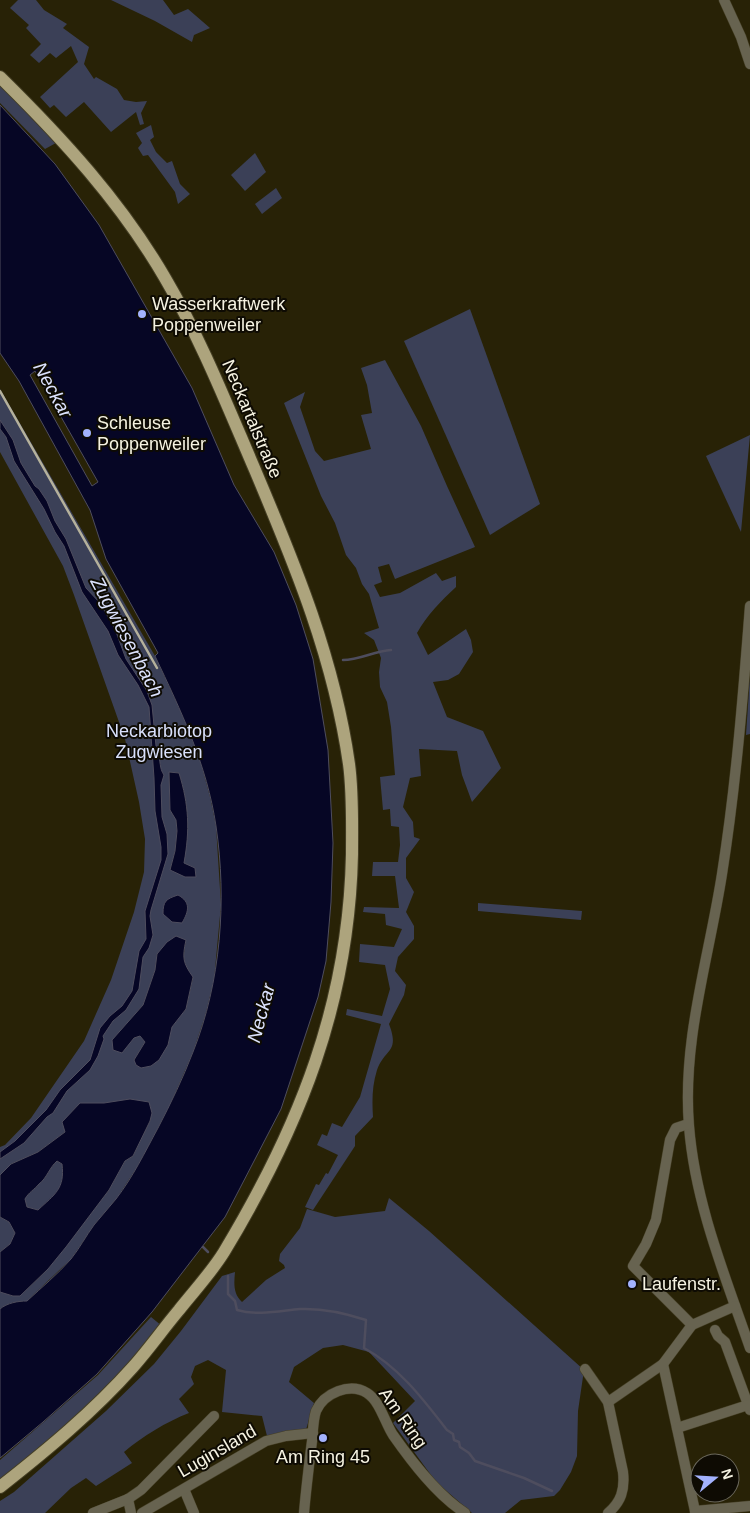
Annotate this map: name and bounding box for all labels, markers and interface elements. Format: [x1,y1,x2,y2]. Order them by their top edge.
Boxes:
place label: Wasserkraftwerk Poppenweiler [152,294,286,335]
marker: Wasserkraftwerk Poppenweiler [136,308,148,320]
street label: Neckartalstraße [218,357,286,481]
water label: Neckar [29,359,77,422]
place label: Schleuse Poppenweiler [97,413,206,454]
marker: Schleuse Poppenweiler [81,427,93,439]
water label: Zugwiesenbach [86,572,168,701]
park label: Neckarbiotop Zugwiesen [106,721,212,762]
water label: Neckar [243,981,279,1045]
place label: Laufenstr. [642,1274,721,1294]
marker: Laufenstr. [626,1278,638,1290]
street label: Am Ring [375,1384,431,1452]
street label: Luginsland [174,1421,260,1481]
marker: Am Ring 45 [317,1432,329,1444]
place label: Am Ring 45 [276,1447,370,1467]
north arrow [690,1453,740,1503]
text: N [718,1467,737,1481]

